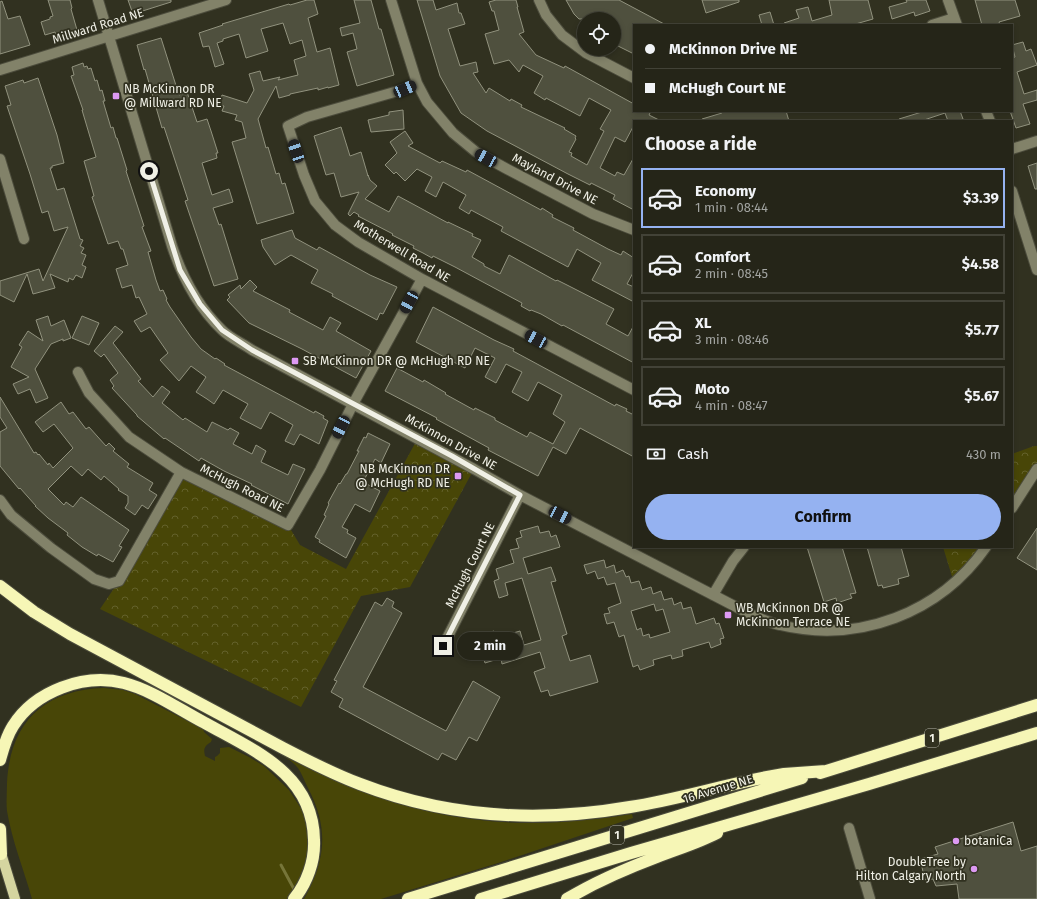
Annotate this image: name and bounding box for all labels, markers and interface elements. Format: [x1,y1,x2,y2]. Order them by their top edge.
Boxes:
street label: Millward Road NE [51,5,145,47]
map controls [577,12,621,56]
button: locate [577,12,621,56]
text: McKinnon Drive NE [669,40,797,58]
car [392,79,418,99]
text: McHugh Court NE [669,79,786,97]
place label: NB McKinnon DR @ Millward RD NE [124,82,222,110]
marker: NB McKinnon DR @ Millward RD NE [111,91,121,101]
text: Choose a ride [645,133,757,155]
car [287,138,305,164]
car [473,147,499,169]
street label: Mayland Drive NE [510,151,600,207]
route start [140,162,158,180]
icon: car [647,180,683,216]
text: Economy [695,182,756,200]
text: $3.39 [963,189,999,207]
text: 1 min · 08:44 [695,200,768,215]
street label: Motherwell Road NE [351,217,453,285]
icon: car [647,246,683,282]
text: Comfort [695,248,751,266]
text: $4.58 [962,255,999,273]
text: 2 min · 08:45 [695,266,768,281]
car [398,289,420,315]
icon: car [647,312,683,348]
text: XL [695,314,711,332]
text: $5.77 [965,321,999,339]
car [523,328,549,350]
text: 3 min · 08:46 [695,332,769,347]
place label: SB McKinnon DR @ McHugh RD NE [303,354,490,368]
marker: SB McKinnon DR @ McHugh RD NE [290,356,300,366]
icon: car [647,378,683,414]
text: Moto [695,380,730,398]
text: $5.67 [964,387,999,405]
text: 4 min · 08:47 [695,398,768,413]
street label: McKinnon Drive NE [403,411,499,473]
car [330,414,352,440]
icon: cash [645,443,667,465]
text: Cash [677,445,709,463]
text: 430 m [966,447,1001,462]
street label: McHugh Road NE [198,461,286,515]
place label: NB McKinnon DR @ McHugh RD NE [355,462,450,490]
marker: NB McKinnon DR @ McHugh RD NE [453,471,463,481]
button: Confirm [645,494,1001,540]
car [547,504,573,526]
street label: McHugh Court NE [442,520,498,610]
place label: WB McKinnon DR @ McKinnon Terrace NE [736,601,850,629]
marker: WB McKinnon DR @ McKinnon Terrace NE [723,610,733,620]
callout: 2 min [457,632,523,660]
route end [434,637,452,655]
text: 2 min [474,638,506,653]
road number: 1 [925,729,939,747]
street label: 16 Avenue NE [681,772,755,806]
road number: 1 [610,826,624,844]
place label: botaniCa [964,834,1012,848]
marker: botaniCa [951,836,961,846]
place label: DoubleTree by Hilton Calgary North [856,855,966,883]
marker: DoubleTree by Hilton Calgary North [969,864,979,874]

